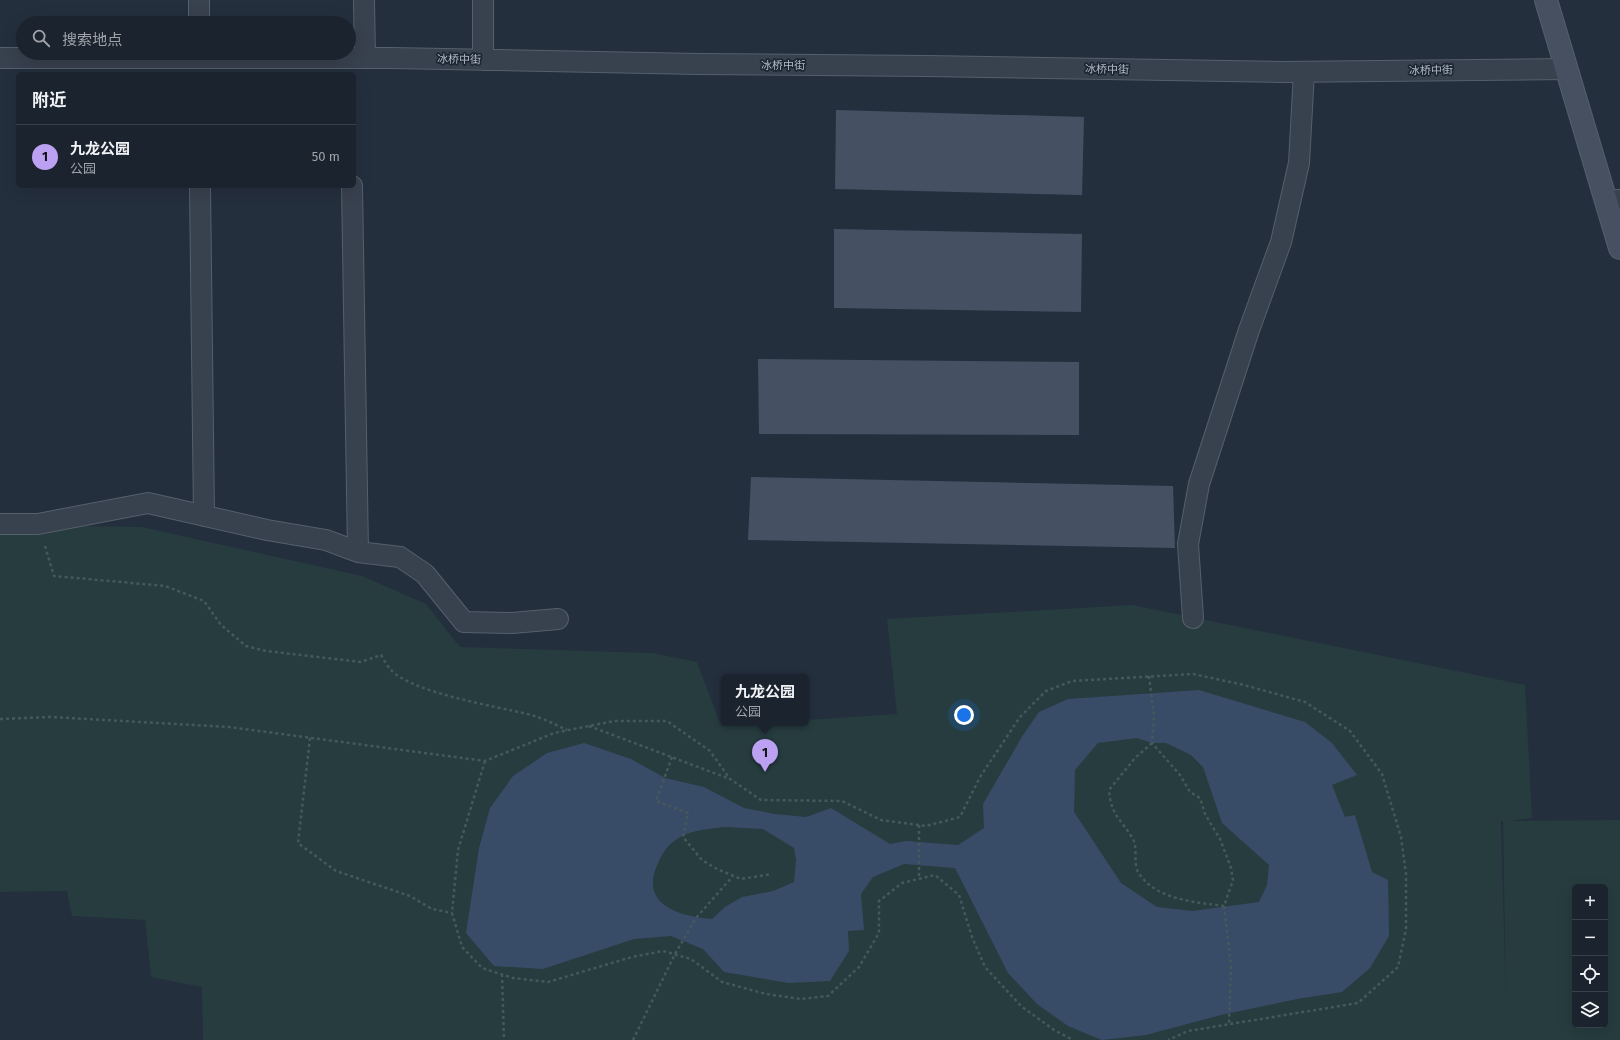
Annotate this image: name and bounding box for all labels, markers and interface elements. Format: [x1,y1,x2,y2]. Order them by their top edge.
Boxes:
search box [16,16,356,60]
icon: search [30,27,52,49]
text: 搜索地点 [62,31,122,49]
street label: 冰桥中街 [437,53,481,66]
street label: 冰桥中街 [761,59,805,72]
street label: 冰桥中街 [1085,63,1129,76]
street label: 冰桥中街 [1409,64,1453,77]
text: 附近 [32,90,66,111]
text: 九龙公园 [70,140,130,158]
text: 1 [42,149,48,164]
text: 50 m [312,149,340,164]
text: 公园 [70,161,96,176]
popup [721,674,809,726]
text: 九龙公园 [735,683,795,701]
text: 公园 [735,704,761,719]
your location [954,705,974,725]
pin: 1 [752,739,778,772]
map controls [1572,884,1608,1028]
button: + [1572,884,1608,920]
button: − [1572,920,1608,956]
button: locate [1572,956,1608,992]
button: layers [1572,992,1608,1028]

